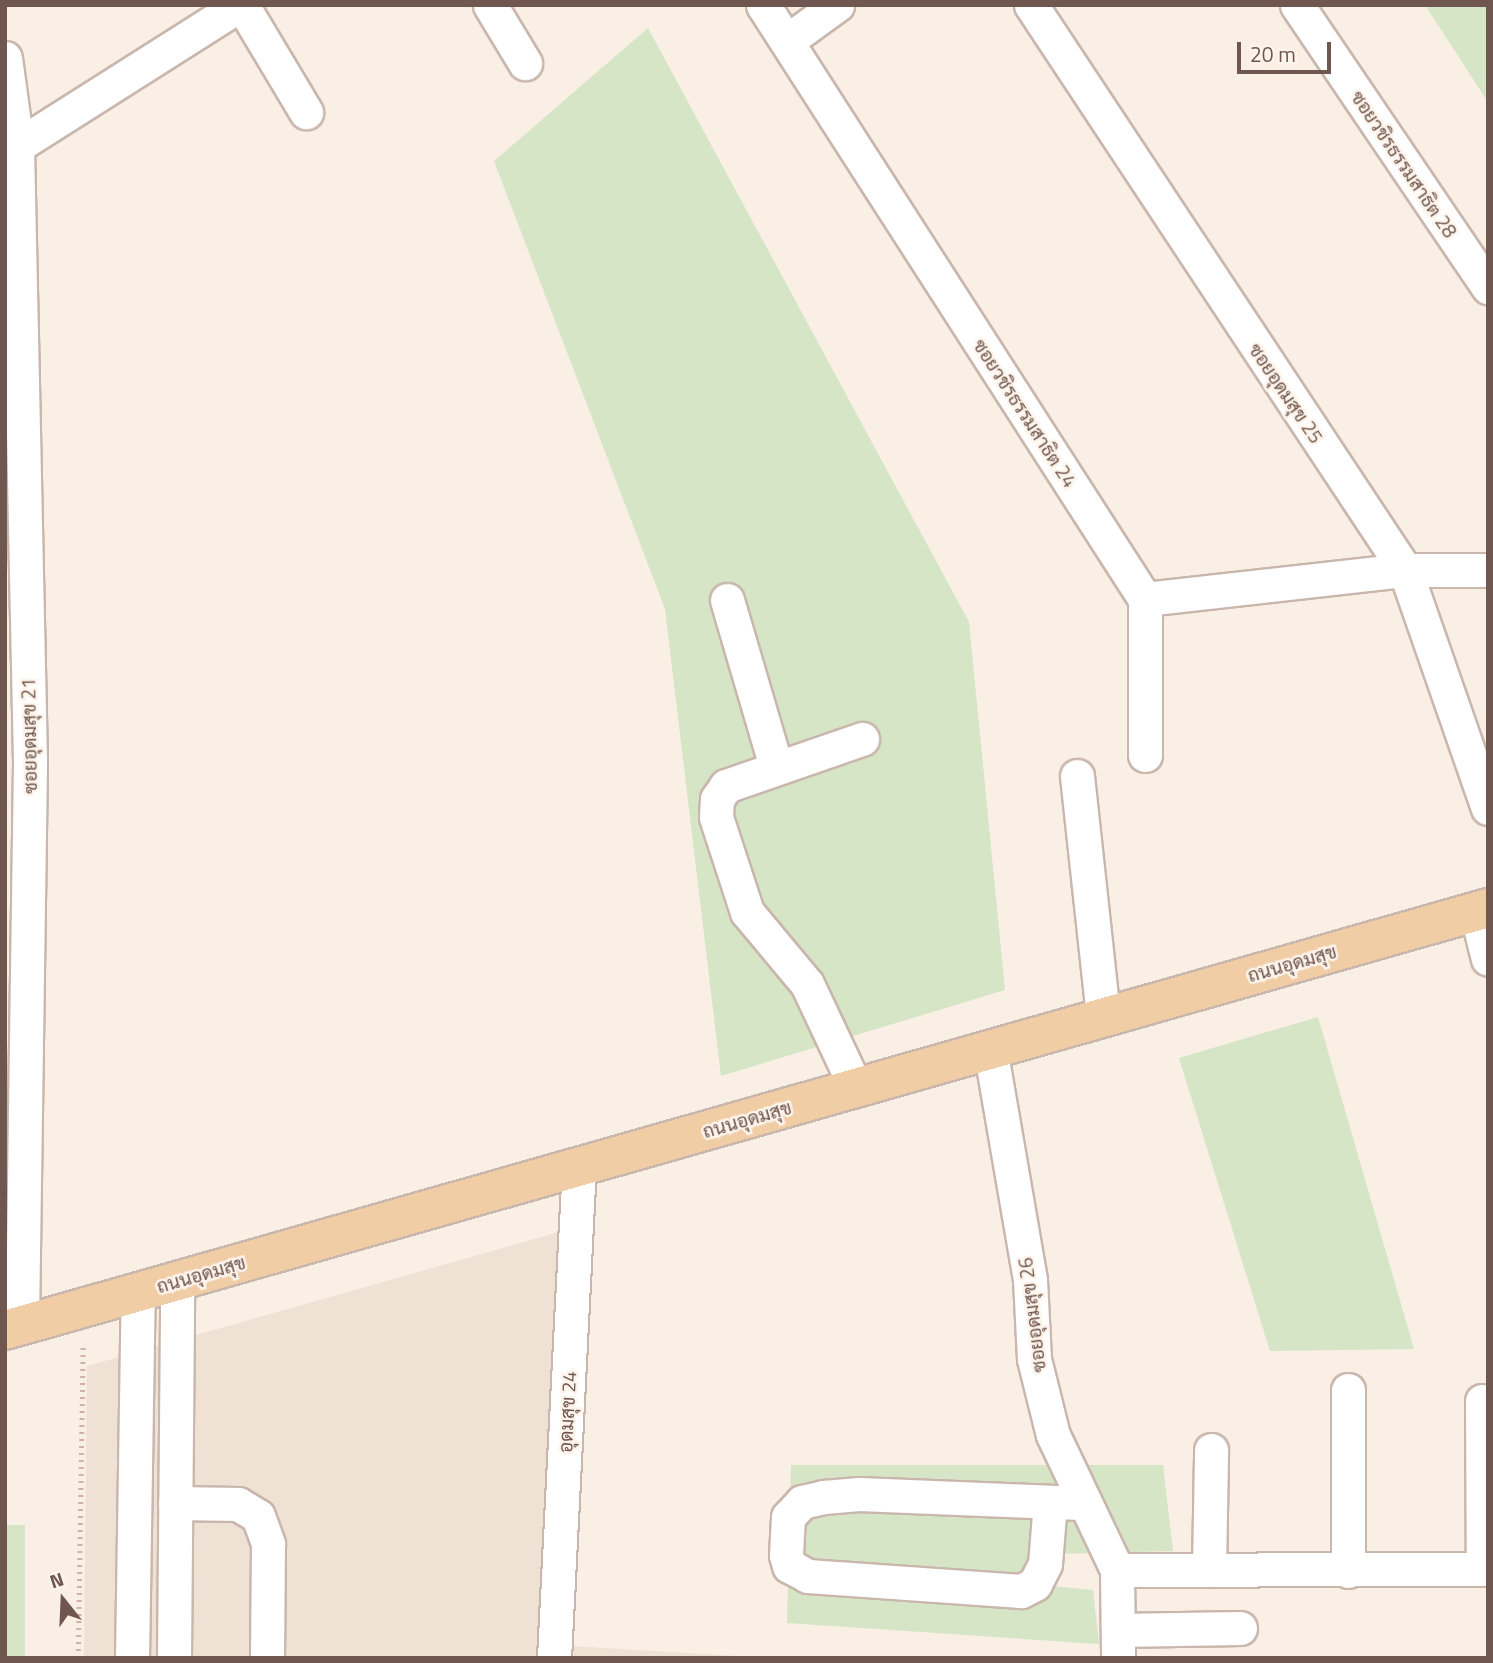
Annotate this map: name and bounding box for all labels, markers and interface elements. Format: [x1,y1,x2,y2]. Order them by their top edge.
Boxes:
scale bar [1241,28,1336,72]
text: 20 m [1250,38,1296,70]
street label: ซอยวชิรธรรมสาธิต 28 [1346,86,1462,242]
street label: ซอยวชิรธรรมสาธิต 24 [969,335,1081,491]
street label: ซอยอุดมสุข 25 [1244,339,1328,447]
street label: ซอยอุดมสุข 21 [17,678,41,794]
street label: ถนนอุดมสุข [1245,939,1339,987]
street label: ถนนอุดมสุข [700,1095,794,1143]
street label: ถนนอุดมสุข [154,1250,248,1298]
street label: ซอยอุดมสุข 26 [1014,1256,1050,1374]
street label: อุดมสุข 24 [553,1371,581,1453]
text: N [46,1564,67,1595]
north arrow [28,1565,98,1635]

